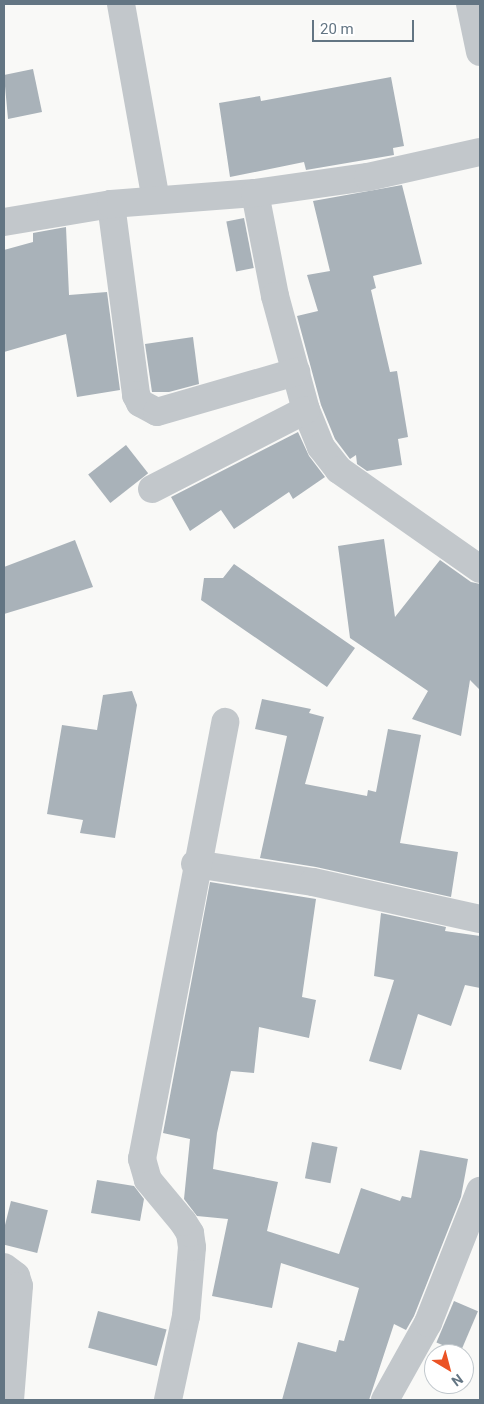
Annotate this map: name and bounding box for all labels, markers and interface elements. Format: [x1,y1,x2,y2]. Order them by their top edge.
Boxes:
scale bar [314,10,416,42]
text: 20 m [320,20,354,38]
north arrow [424,1344,474,1394]
text: N [449,1371,466,1390]

